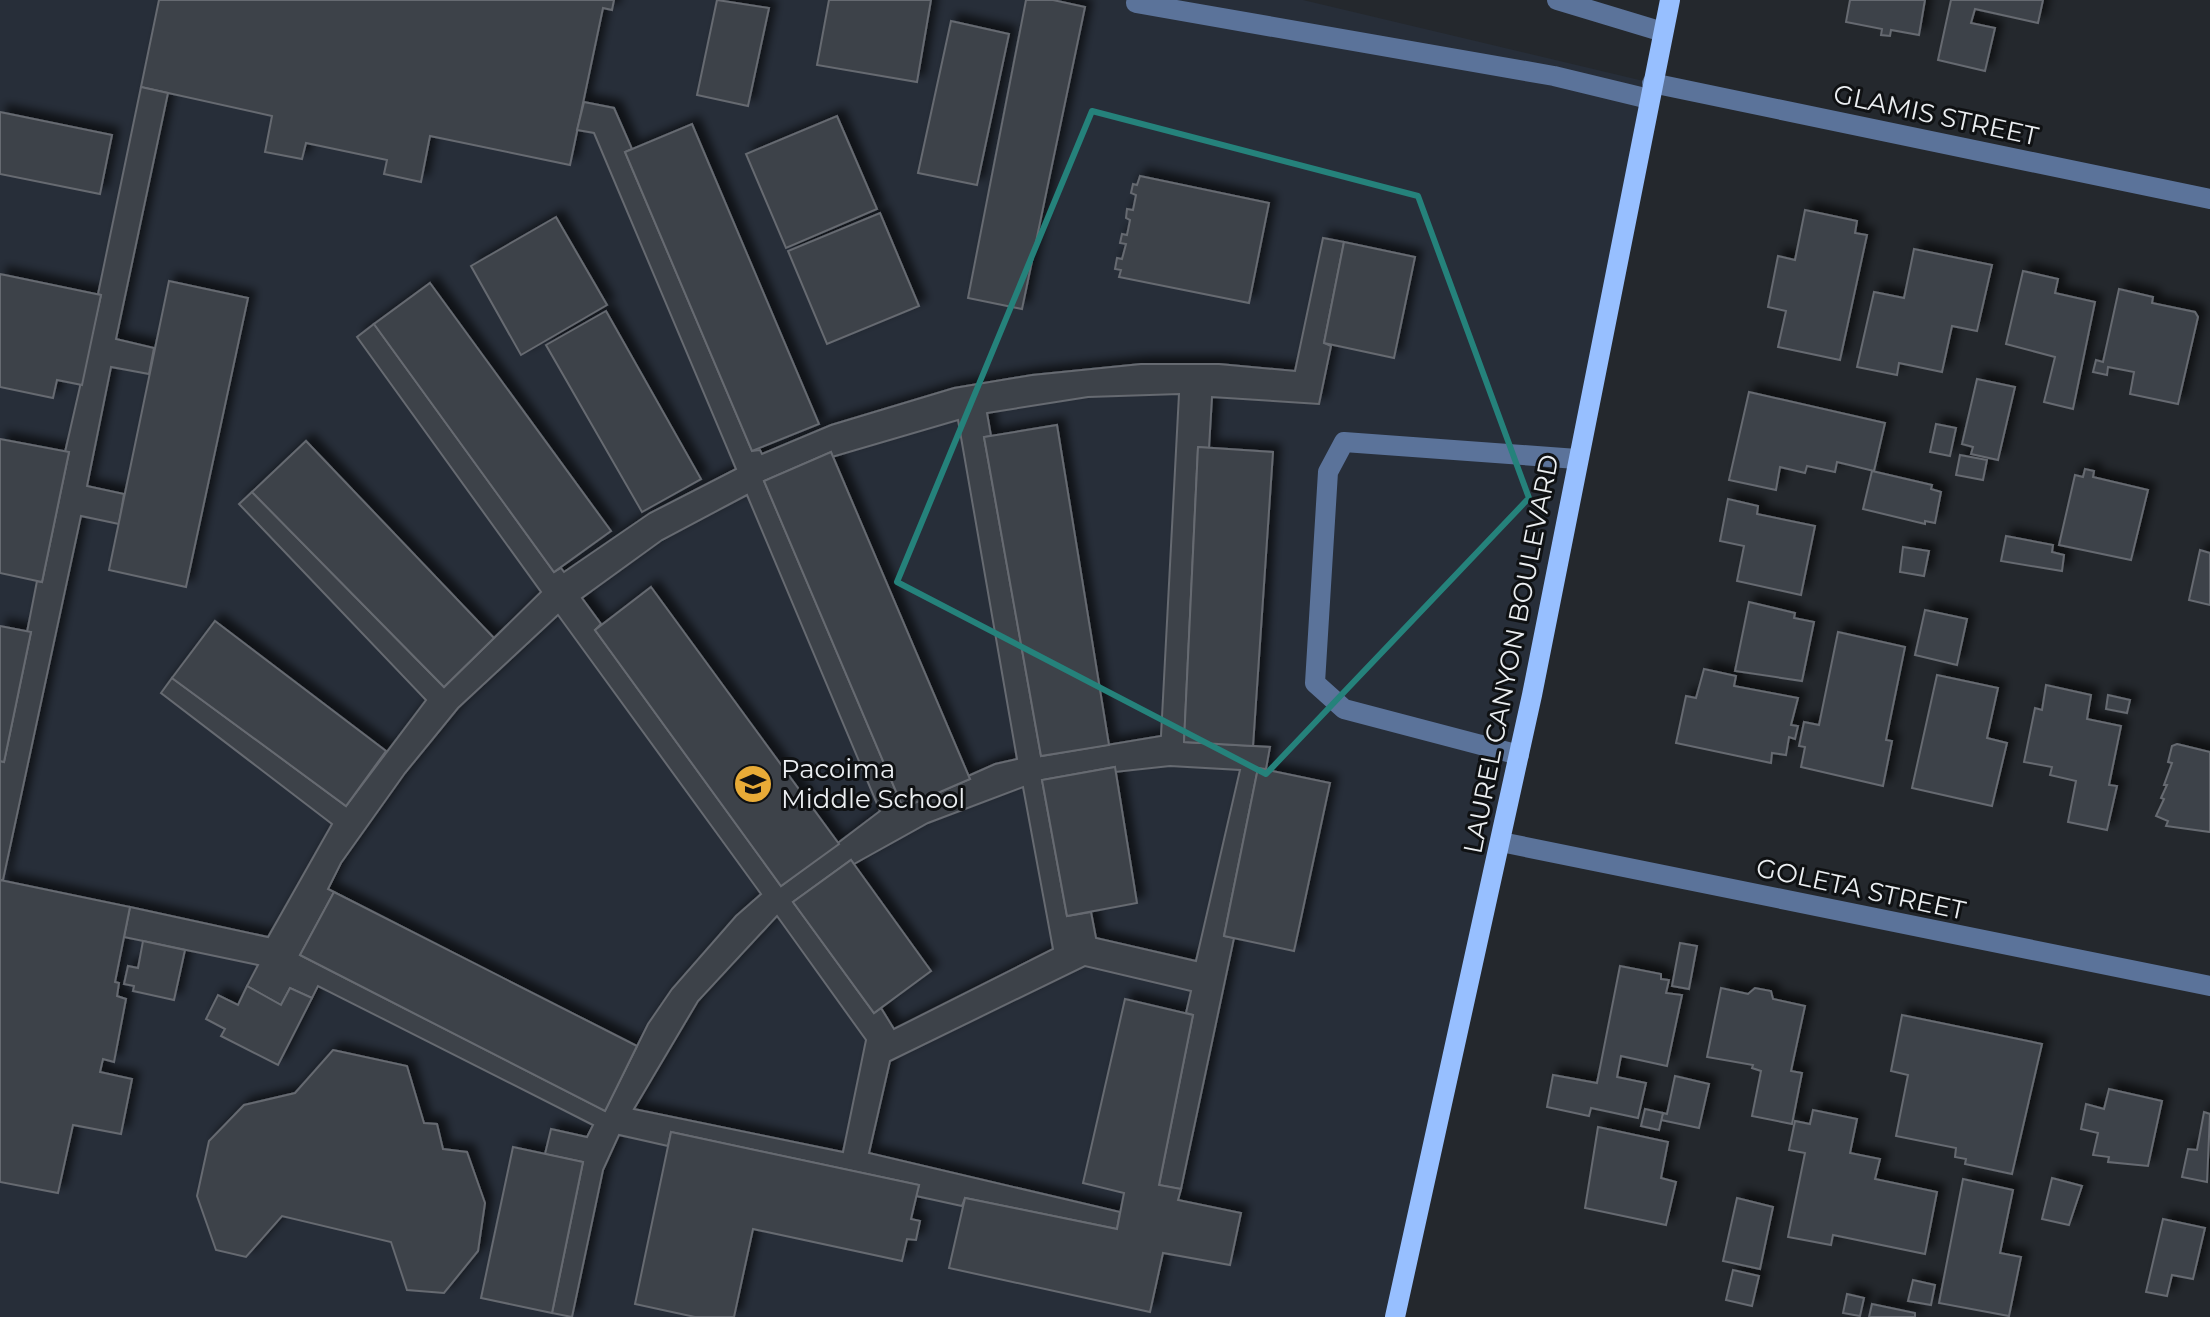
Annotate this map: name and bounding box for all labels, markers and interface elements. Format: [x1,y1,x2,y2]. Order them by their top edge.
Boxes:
street label: GLAMIS STREET [1831,78,2041,152]
street label: LAUREL CANYON BOULEVARD [1457,452,1565,856]
place label: Pacoima Middle School [781,753,965,815]
school or university icon: Pacoima Middle School [732,763,774,805]
street label: GOLETA STREET [1753,851,1969,927]

